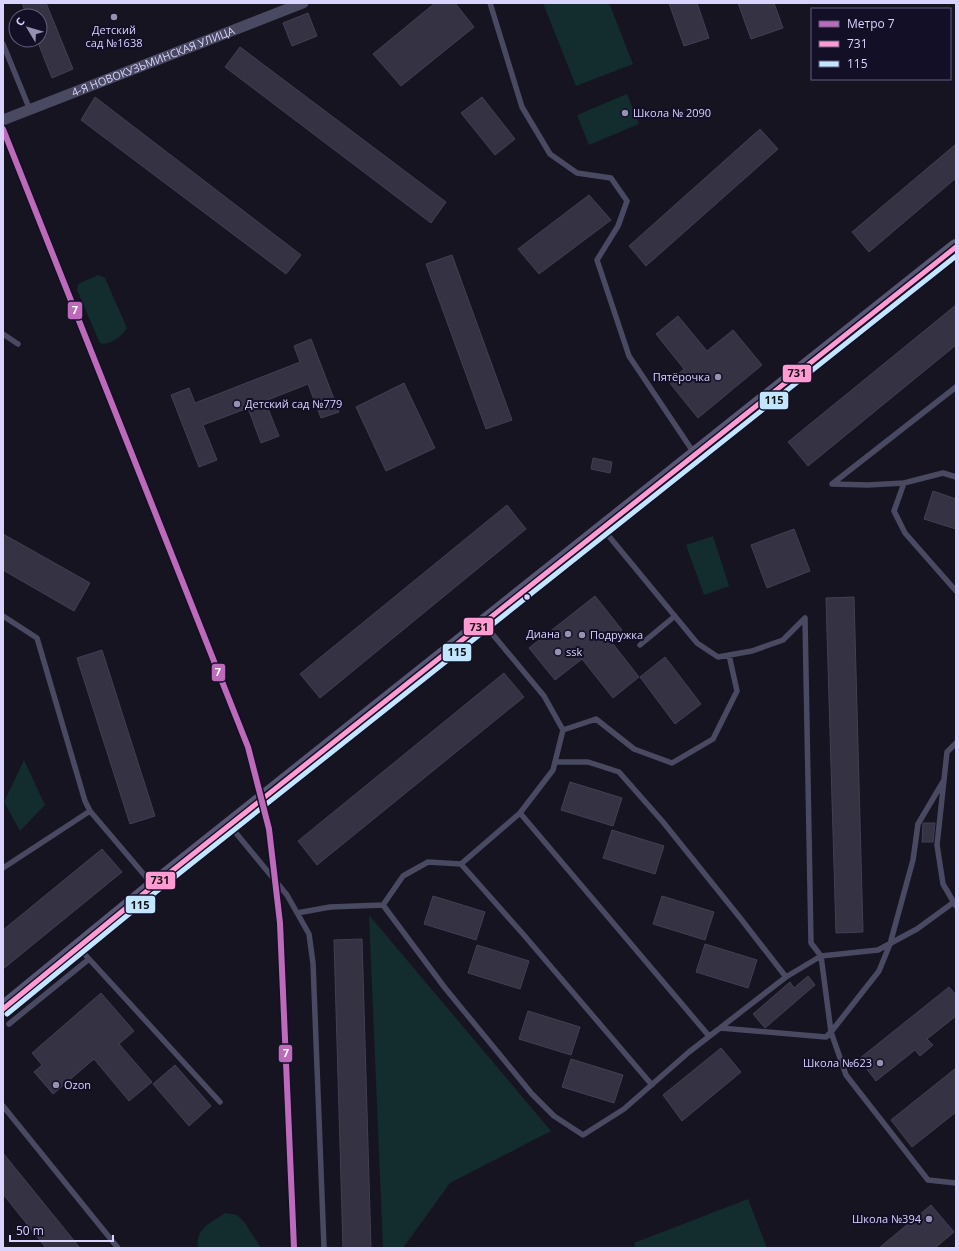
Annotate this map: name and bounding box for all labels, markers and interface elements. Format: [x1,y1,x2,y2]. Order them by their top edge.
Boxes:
north arrow [8,8,48,48]
legend [811,8,951,80]
marker: Детский сад №1638 [109,12,119,22]
text: С [12,14,28,29]
text: Метро 7 [847,15,895,32]
street label: 4-Я НОВОКУЗЬМИНСКАЯ УЛИЦА [69,22,237,100]
place label: Детский сад №1638 [86,22,142,50]
text: 731 [847,35,868,52]
text: 115 [847,55,868,72]
place label: Школа № 2090 [633,105,711,120]
marker: Школа № 2090 [620,108,630,118]
line badge: 7 [67,301,83,320]
text: 7 [72,302,78,317]
line badge: 731 [782,364,812,383]
text: 731 [788,365,806,380]
place label: Пятёрочка [653,369,710,384]
marker: Пятёрочка [713,372,723,382]
line badge: 115 [759,391,789,410]
text: 115 [765,392,783,407]
place label: Детский сад №779 [245,396,342,411]
marker: Детский сад №779 [232,399,242,409]
unlabelled marker [522,592,532,602]
line badge: 731 [463,617,494,636]
text: 731 [470,619,488,634]
place label: Диана [526,626,560,641]
place label: Подружка [590,627,643,642]
marker: Диана [563,629,573,639]
marker: Подружка [577,630,587,640]
line badge: 115 [442,643,472,662]
text: 115 [448,644,466,659]
place label: ssk [566,644,582,659]
marker: ssk [553,647,563,657]
line badge: 7 [211,663,226,682]
text: 7 [215,664,221,679]
line badge: 731 [145,871,176,890]
text: 731 [151,872,169,887]
line badge: 115 [125,895,156,914]
text: 115 [131,897,149,912]
line badge: 7 [278,1044,293,1063]
text: 7 [283,1045,289,1060]
place label: Школа №623 [803,1055,872,1070]
marker: Школа №623 [875,1058,885,1068]
place label: Ozon [64,1077,91,1092]
marker: Ozon [51,1080,61,1090]
place label: Школа №394 [852,1211,922,1226]
marker: Школа №394 [924,1214,934,1224]
scale bar [10,1217,113,1243]
text: 50 m [16,1222,44,1239]

